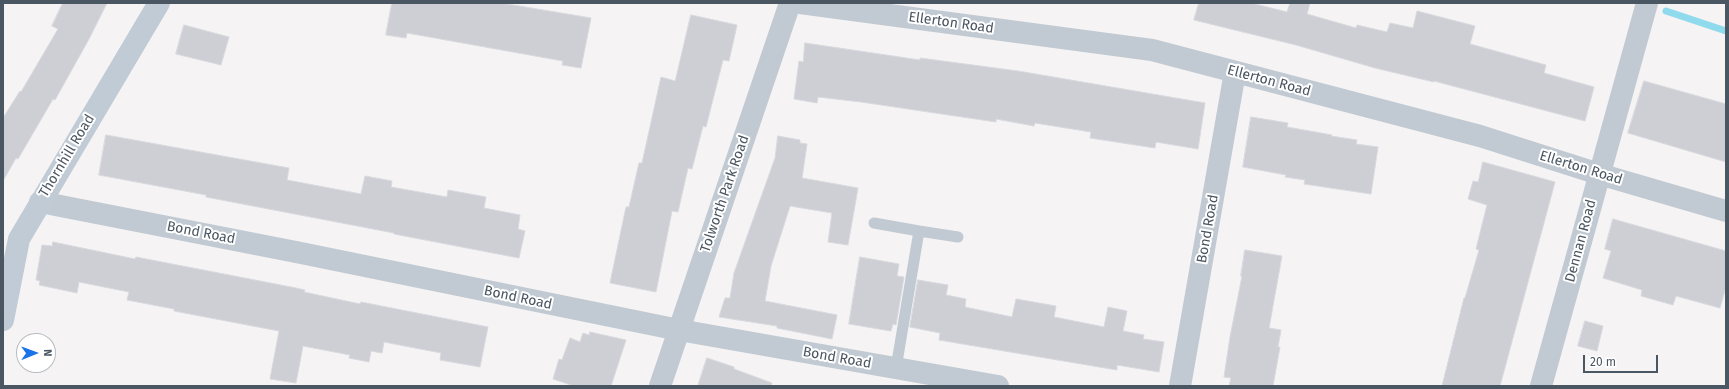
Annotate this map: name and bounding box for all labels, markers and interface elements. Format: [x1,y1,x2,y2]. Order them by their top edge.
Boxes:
street label: Ellerton Road [907,9,995,37]
street label: Ellerton Road [1225,62,1313,100]
street label: Thornhill Road [36,112,98,200]
street label: Tolworth Park Road [697,133,753,255]
street label: Ellerton Road [1538,147,1624,189]
street label: Bond Road [1194,193,1222,265]
street label: Dennan Road [1562,198,1600,284]
street label: Bond Road [165,218,237,248]
street label: Bond Road [482,283,554,313]
north arrow [16,333,56,373]
street label: Bond Road [801,344,873,372]
scale bar [1585,347,1660,373]
text: N [41,349,54,357]
text: 20 m [1590,355,1616,369]

